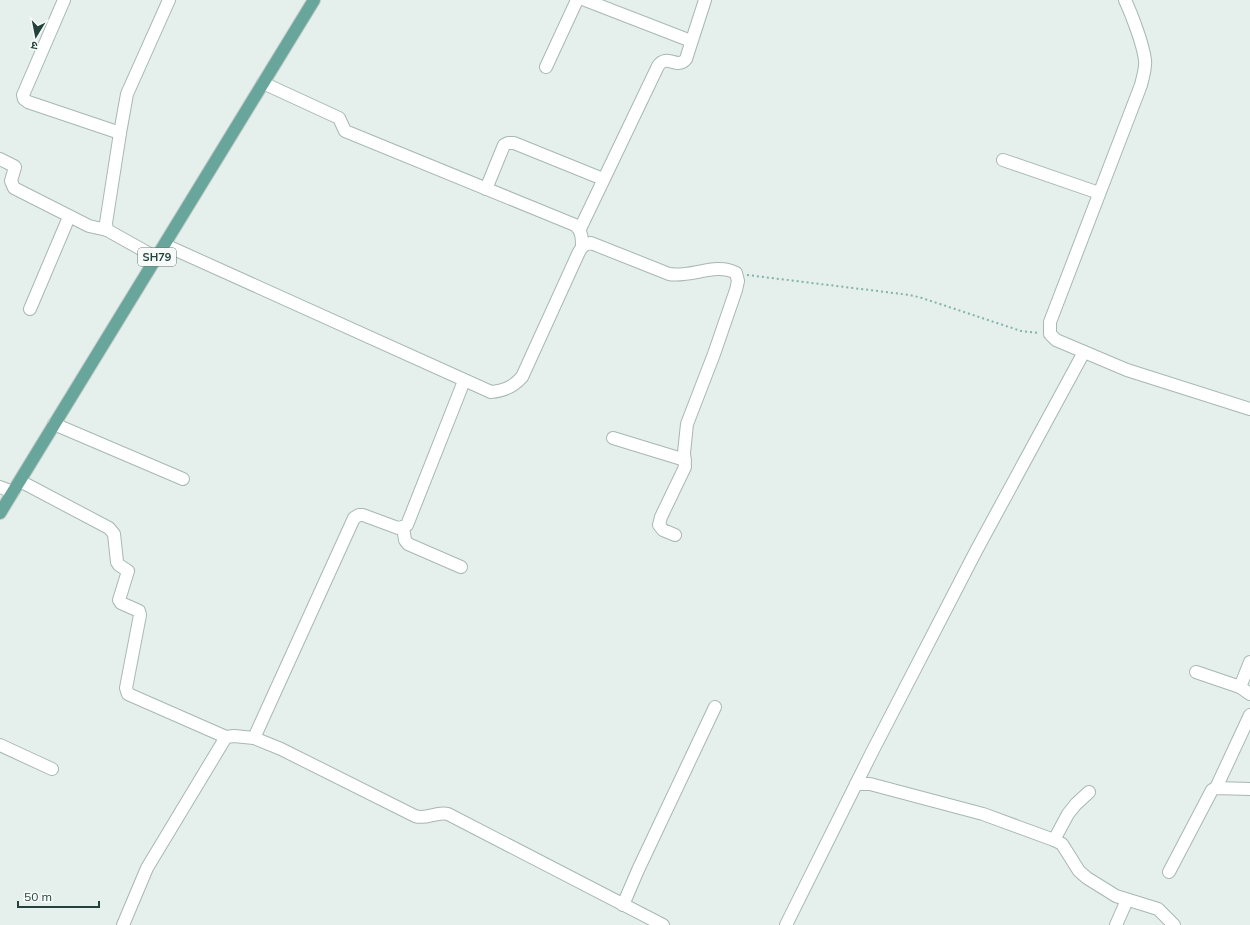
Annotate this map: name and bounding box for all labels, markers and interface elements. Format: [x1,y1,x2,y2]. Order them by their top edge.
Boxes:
north arrow [16,16,56,56]
text: उ [29,38,39,53]
road number: SH79 [138,248,176,266]
scale bar [18,883,99,909]
text: 50 m [24,889,52,904]

